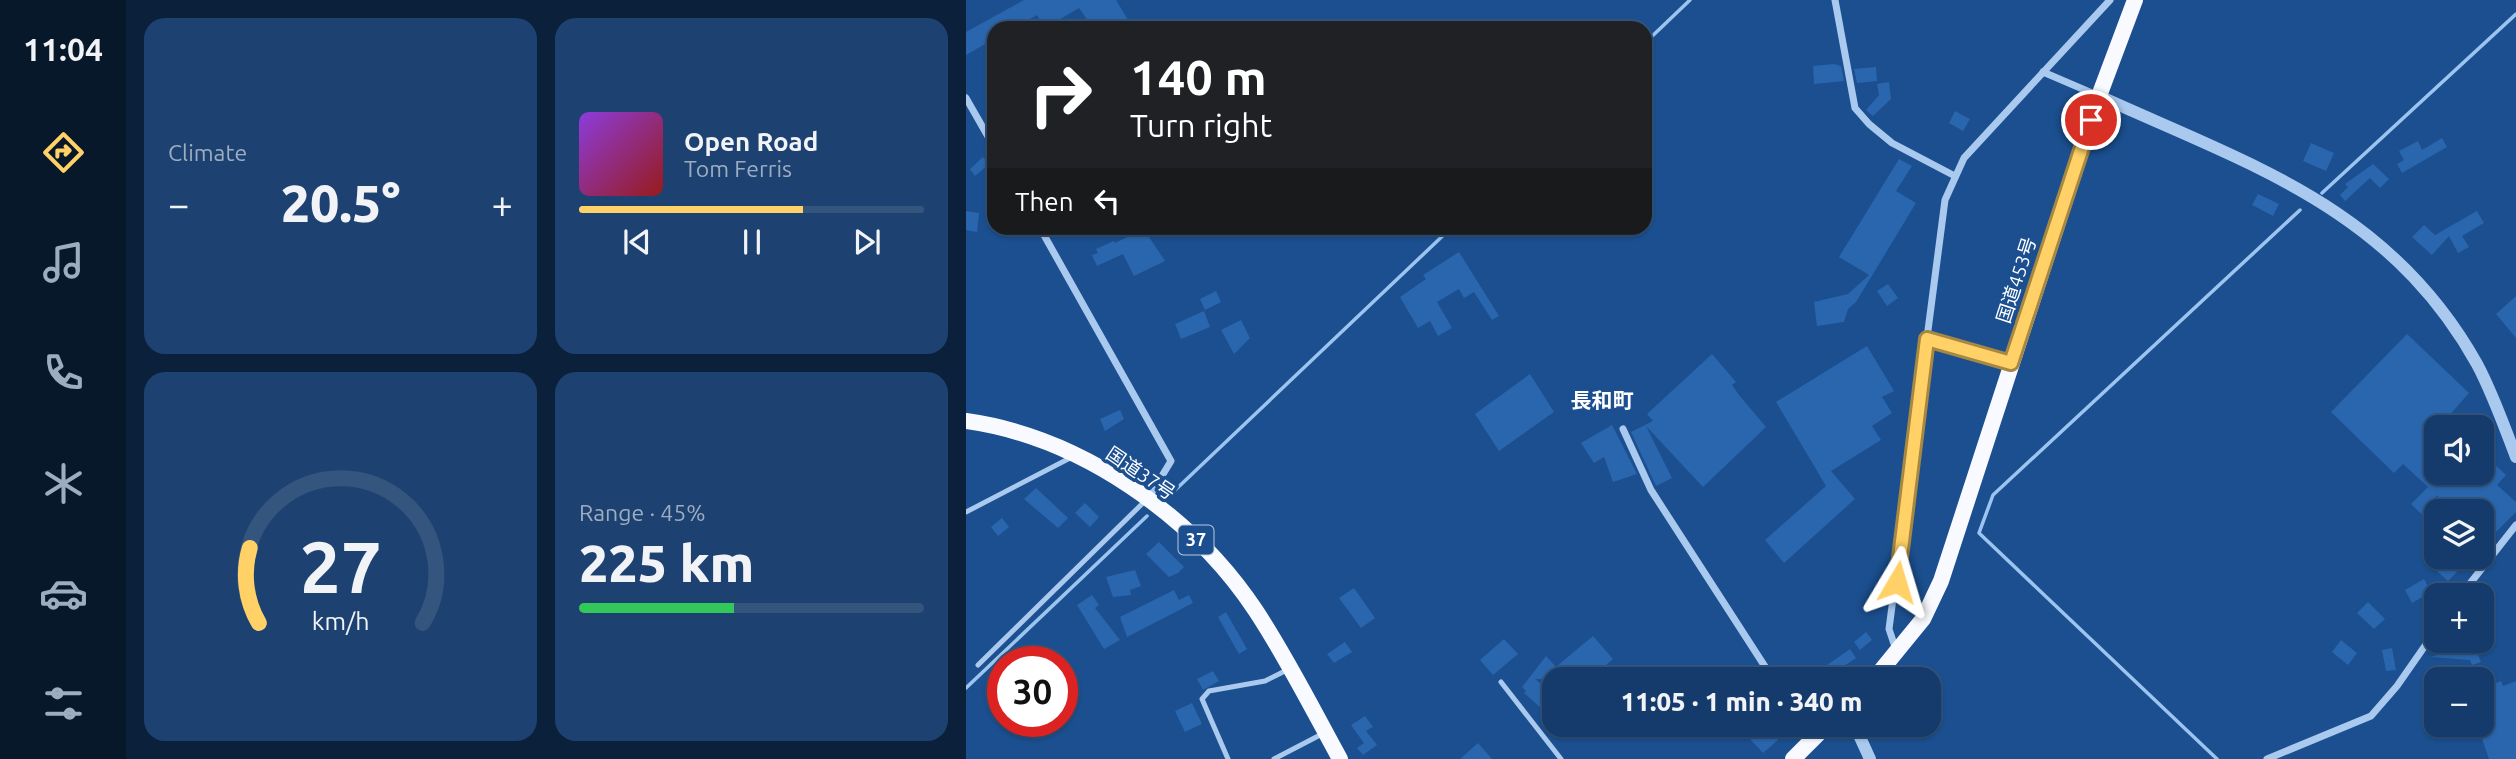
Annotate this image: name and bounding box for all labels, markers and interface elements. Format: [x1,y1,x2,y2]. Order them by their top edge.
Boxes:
text: 11:04 [23,31,103,67]
icon: right [1015,49,1106,140]
text: 140 m [1130,49,1267,104]
pin [2061,90,2121,150]
icon: arrive [2072,101,2110,139]
text: Turn right [1130,107,1272,143]
text: Open Road [684,127,818,156]
icon: directions [39,128,88,177]
text: Climate [168,140,247,165]
text: Tom Ferris [684,156,792,181]
text: 20.5° [281,174,400,232]
icon: left [1088,182,1126,220]
text: − [168,183,189,225]
text: + [492,183,513,225]
text: Then [1015,187,1074,216]
icon: previous [618,223,656,261]
icon: pause [733,223,771,261]
icon: next [848,223,886,261]
street label: 国道453号 [1992,234,2040,326]
icon: music [39,238,88,287]
icon: phone [39,348,88,397]
district label: 長和町 [1571,388,1634,412]
map controls [2424,415,2494,737]
button: sound [2424,415,2494,485]
street label: 国道37号 [1102,442,1180,504]
icon: climate [39,459,88,508]
button: layers [2424,499,2494,569]
text: Range · 45% [579,500,706,525]
text: 27 [299,525,382,607]
road number: 37 [1178,526,1213,554]
text: 225 km [579,534,754,592]
position arrow [1860,545,1934,619]
icon: car [39,569,88,618]
button: + [2424,583,2494,653]
text: km/h [312,606,369,634]
speed limit sign: 30 [987,646,1078,737]
button: − [2424,667,2494,737]
icon: filters [39,679,88,728]
text: 11:05 · 1 min · 340 m [1621,687,1862,716]

